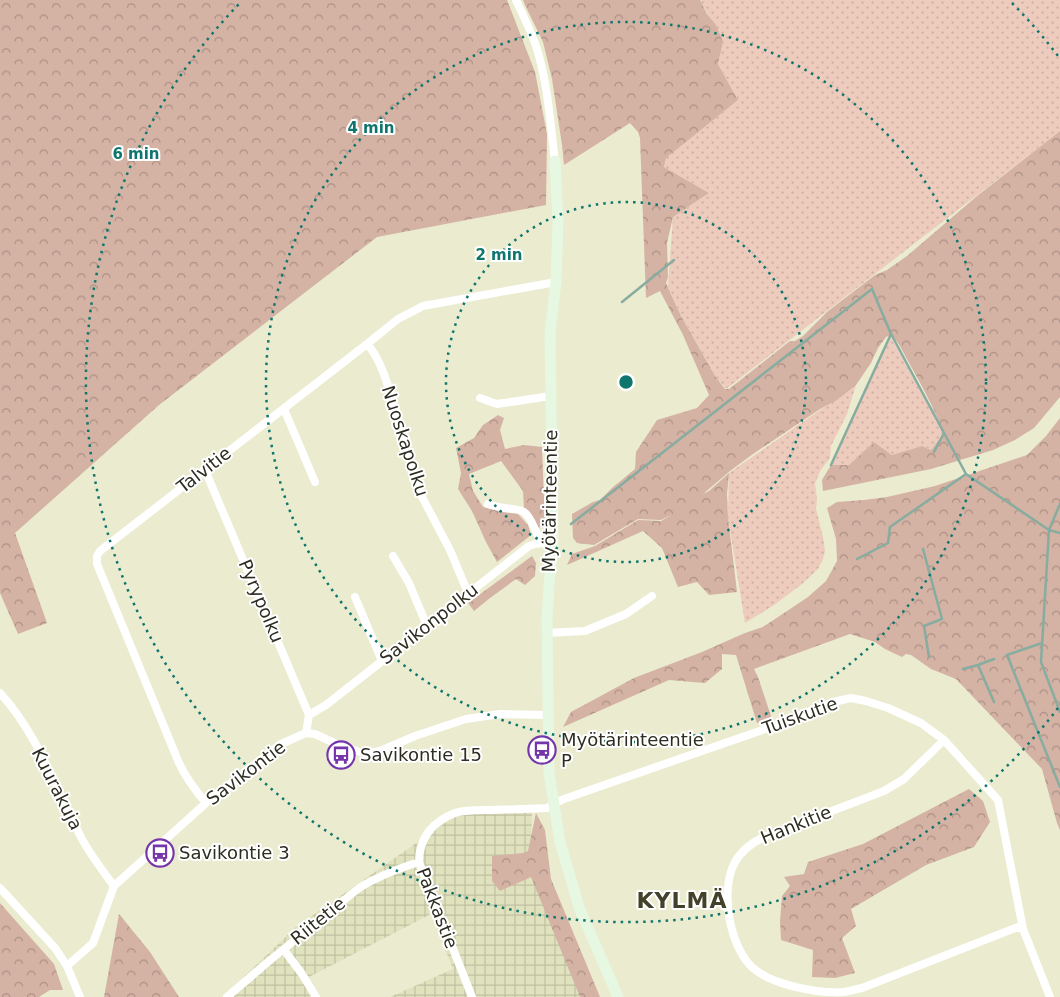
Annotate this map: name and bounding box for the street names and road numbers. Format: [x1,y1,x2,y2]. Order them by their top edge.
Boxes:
street label: Nuoskapolku [378,383,433,499]
street label: Myötärinteentie [538,429,561,573]
street label: Talvitie [172,442,235,498]
street label: Pyrypolku [235,556,288,646]
street label: Savikonpolku [375,579,482,669]
street label: Tuiskutie [758,692,840,739]
street label: Savikontie [202,736,289,809]
street label: Kuurakuja [28,744,87,833]
street label: Hankitie [757,801,834,848]
street label: Pakkastie [412,864,463,951]
street label: Riitetie [286,892,349,949]

